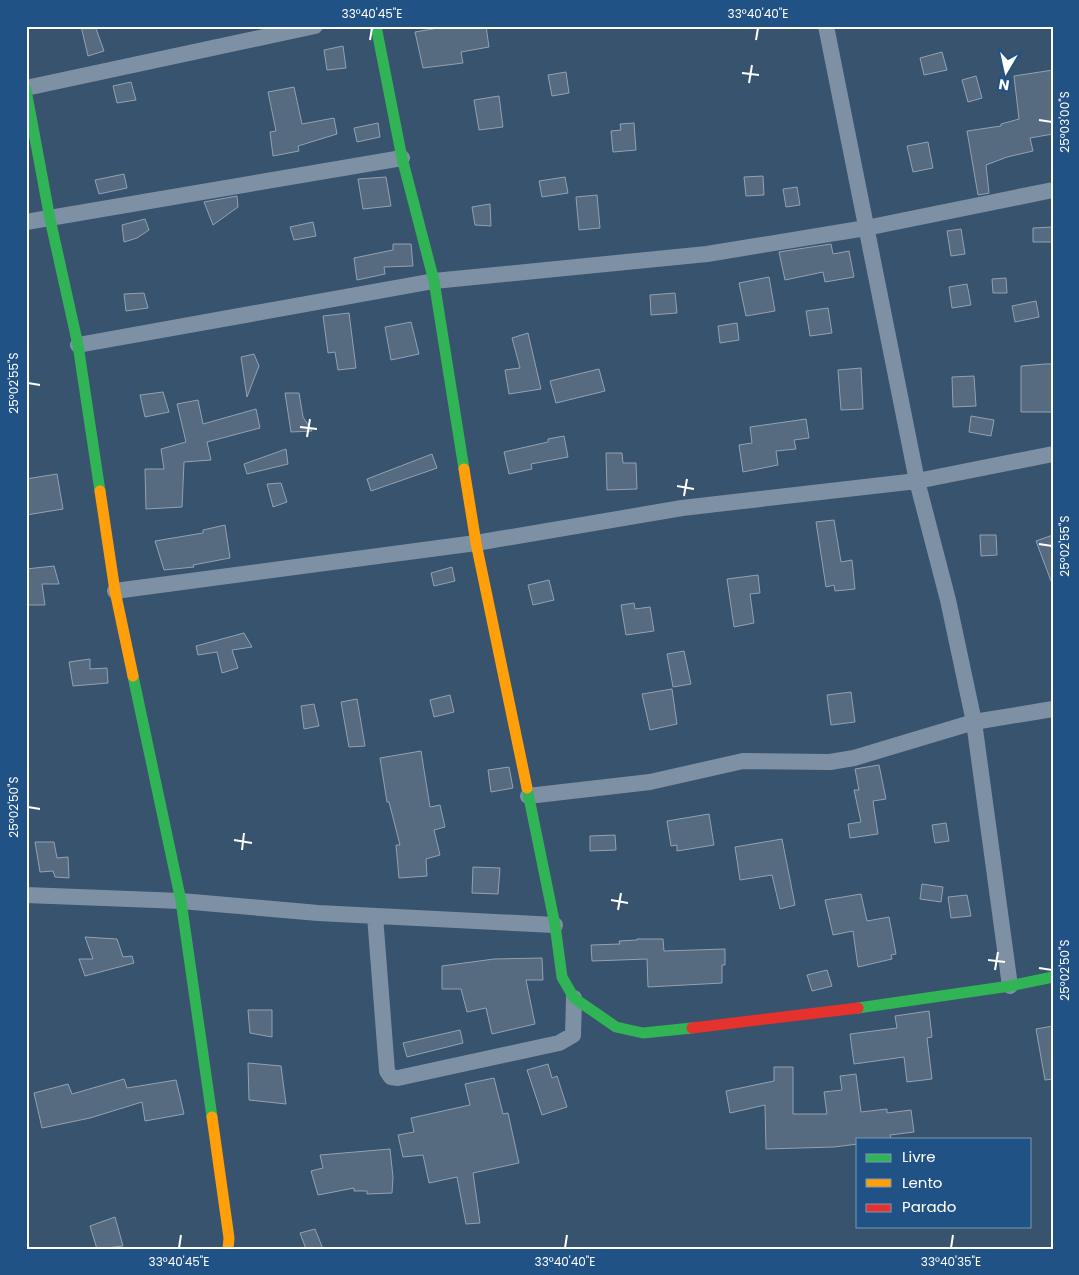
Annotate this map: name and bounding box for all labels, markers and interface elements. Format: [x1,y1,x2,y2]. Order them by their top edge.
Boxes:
text: 33°40'45"E [342,5,402,22]
text: 33°40'40"E [728,5,788,22]
north arrow [982,48,1032,98]
text: N [997,74,1011,96]
text: 25°03'00"S [1056,91,1073,153]
text: 25°02'55"S [5,352,22,414]
text: 25°02'55"S [1056,515,1073,577]
text: 25°02'50"S [5,776,22,838]
text: 25°02'50"S [1056,939,1073,1001]
legend [856,1138,1032,1228]
text: Livre [902,1146,935,1167]
text: Lento [902,1172,942,1193]
text: Parado [902,1196,956,1217]
text: 33°40'45"E [149,1253,209,1270]
text: 33°40'40"E [535,1253,595,1270]
text: 33°40'35"E [921,1253,981,1270]

